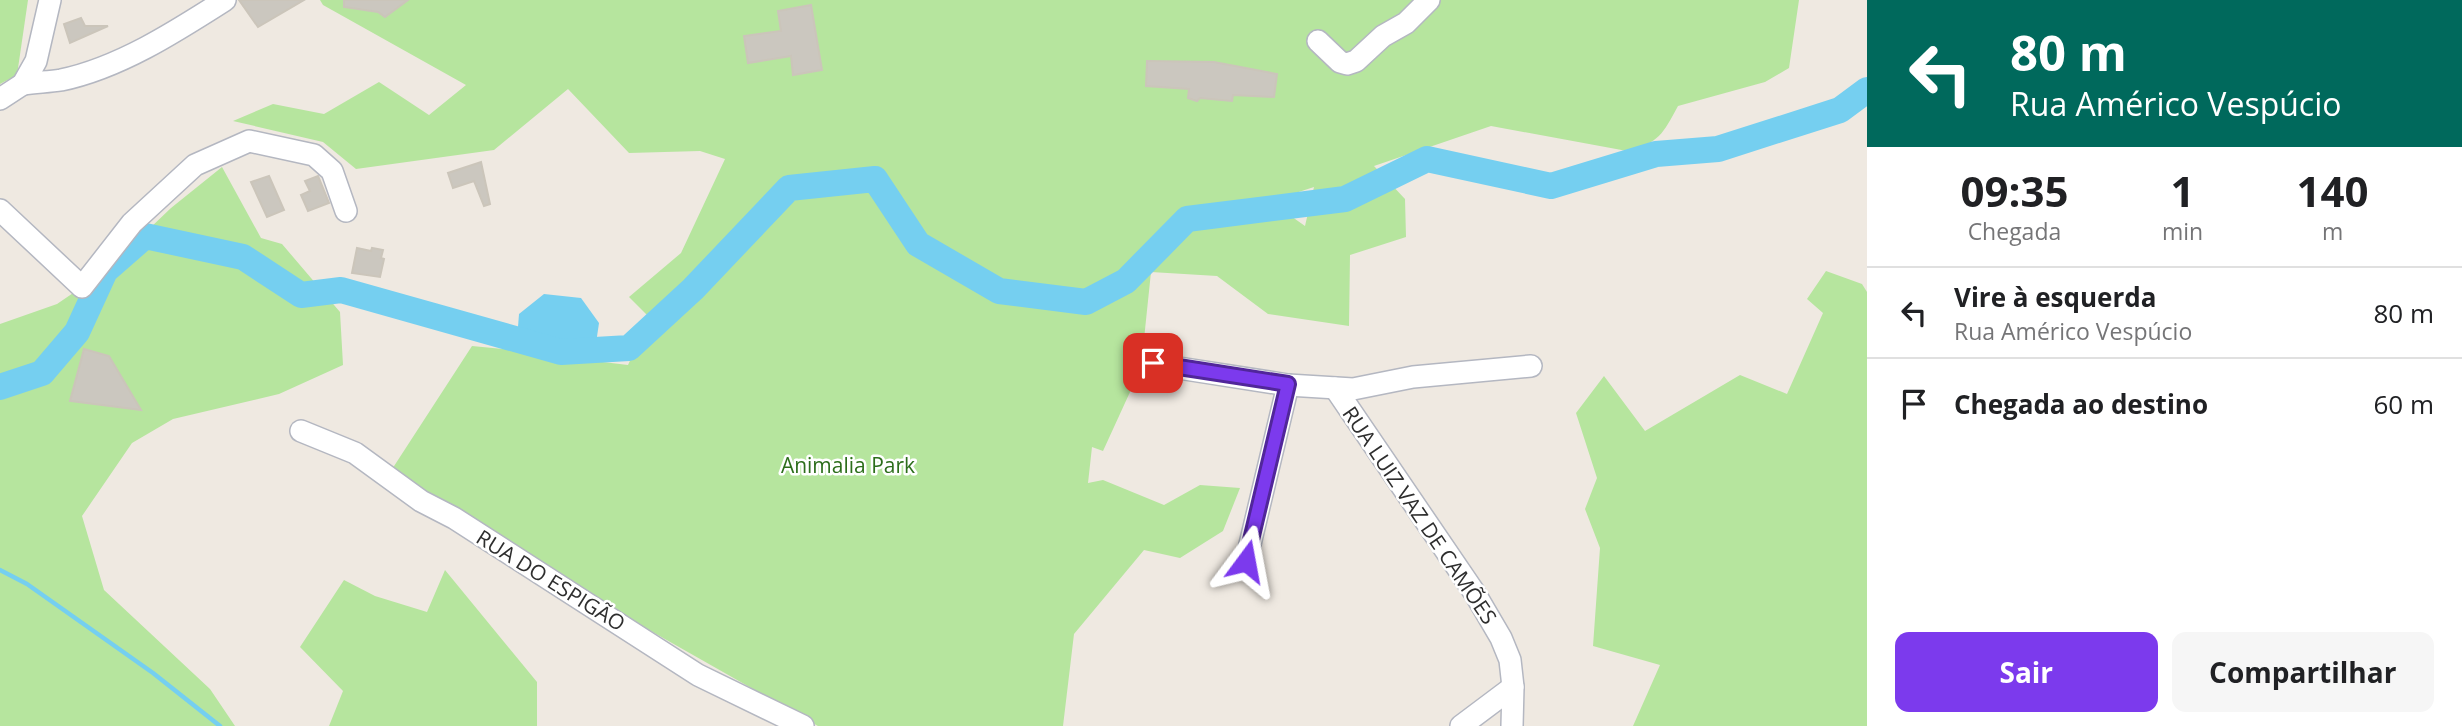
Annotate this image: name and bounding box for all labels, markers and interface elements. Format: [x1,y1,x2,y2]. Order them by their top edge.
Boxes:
text: 80 m [2010,19,2127,85]
icon: left [1895,28,1986,119]
text: Rua Américo Vespúcio [2010,82,2342,125]
text: 09:35 [1960,162,2068,219]
text: 1 [2170,162,2195,219]
text: 140 [2297,162,2369,219]
text: Chegada [1968,215,2061,247]
text: min [2162,215,2203,247]
text: m [2322,215,2343,247]
text: Vire à esquerda [1954,279,2156,315]
icon: left [1895,294,1933,332]
text: 80 m [2373,295,2434,331]
text: Rua Américo Vespúcio [1954,315,2192,347]
pin [1123,333,1183,393]
icon: arrive [1134,344,1172,382]
icon: arrive [1895,385,1933,423]
text: Chegada ao destino [1954,386,2208,422]
text: 60 m [2373,386,2434,422]
street label: RUA LUIZ VAZ DE CAMÕES [1336,401,1504,629]
park label: Animalia Park [781,451,915,479]
street label: RUA DO ESPIGÃO [471,523,631,637]
position arrow [1209,524,1283,598]
button: Sair [1895,632,2158,712]
button: Compartilhar [2172,632,2434,712]

